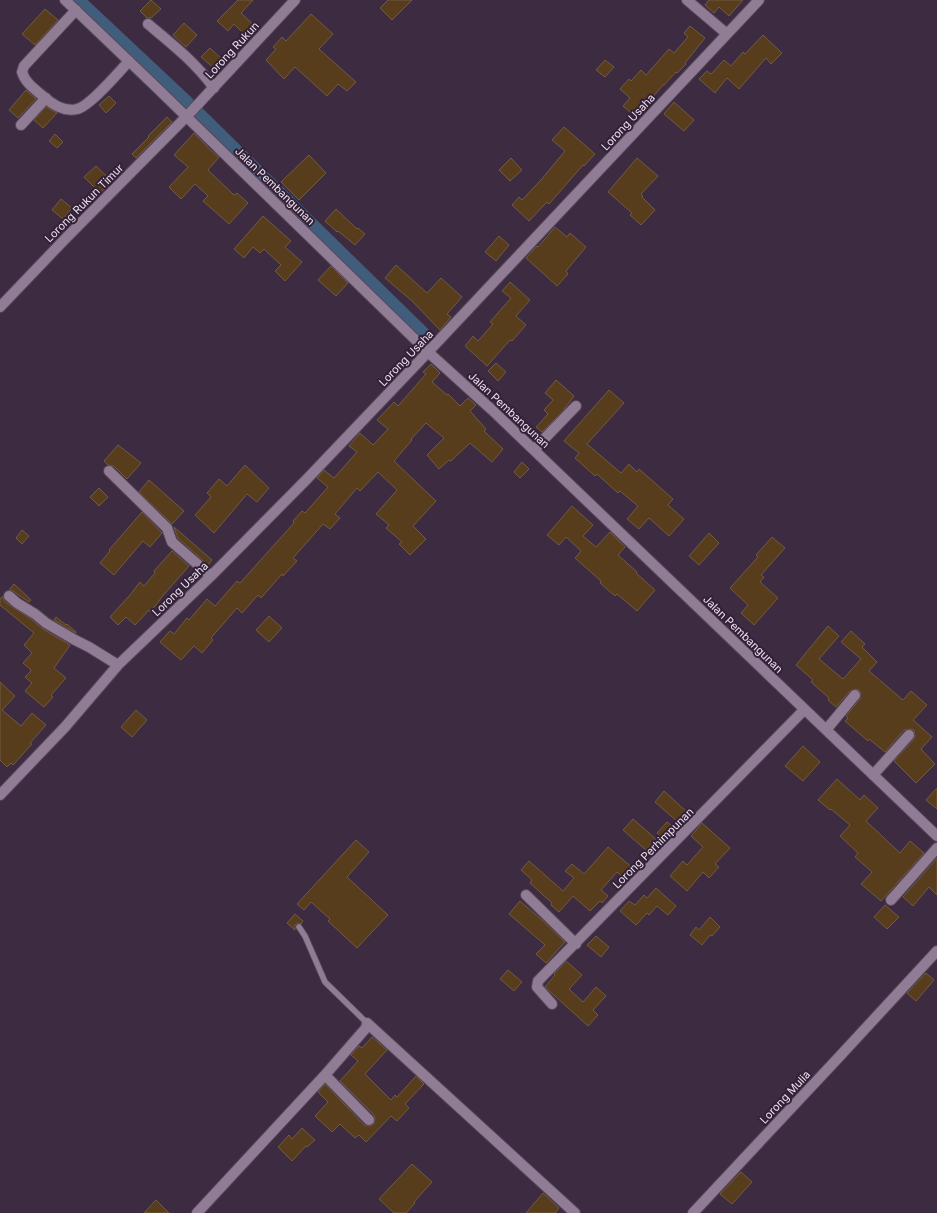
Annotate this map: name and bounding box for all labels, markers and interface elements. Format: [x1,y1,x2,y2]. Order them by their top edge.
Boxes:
street label: Lorong Rukun [202,19,262,81]
street label: Lorong Usaha [598,91,658,153]
street label: Jalan Pembangunan [232,144,318,228]
street label: Lorong Rukun Timur [42,161,126,245]
street label: Lorong Usaha [376,327,436,389]
street label: Jalan Pembangunan [466,369,552,451]
street label: Lorong Usaha [149,559,211,619]
street label: Jalan Pembangunan [700,592,786,676]
street label: Lorong Perhimpunan [610,805,696,891]
street label: Lorong Mulia [757,1067,813,1127]

